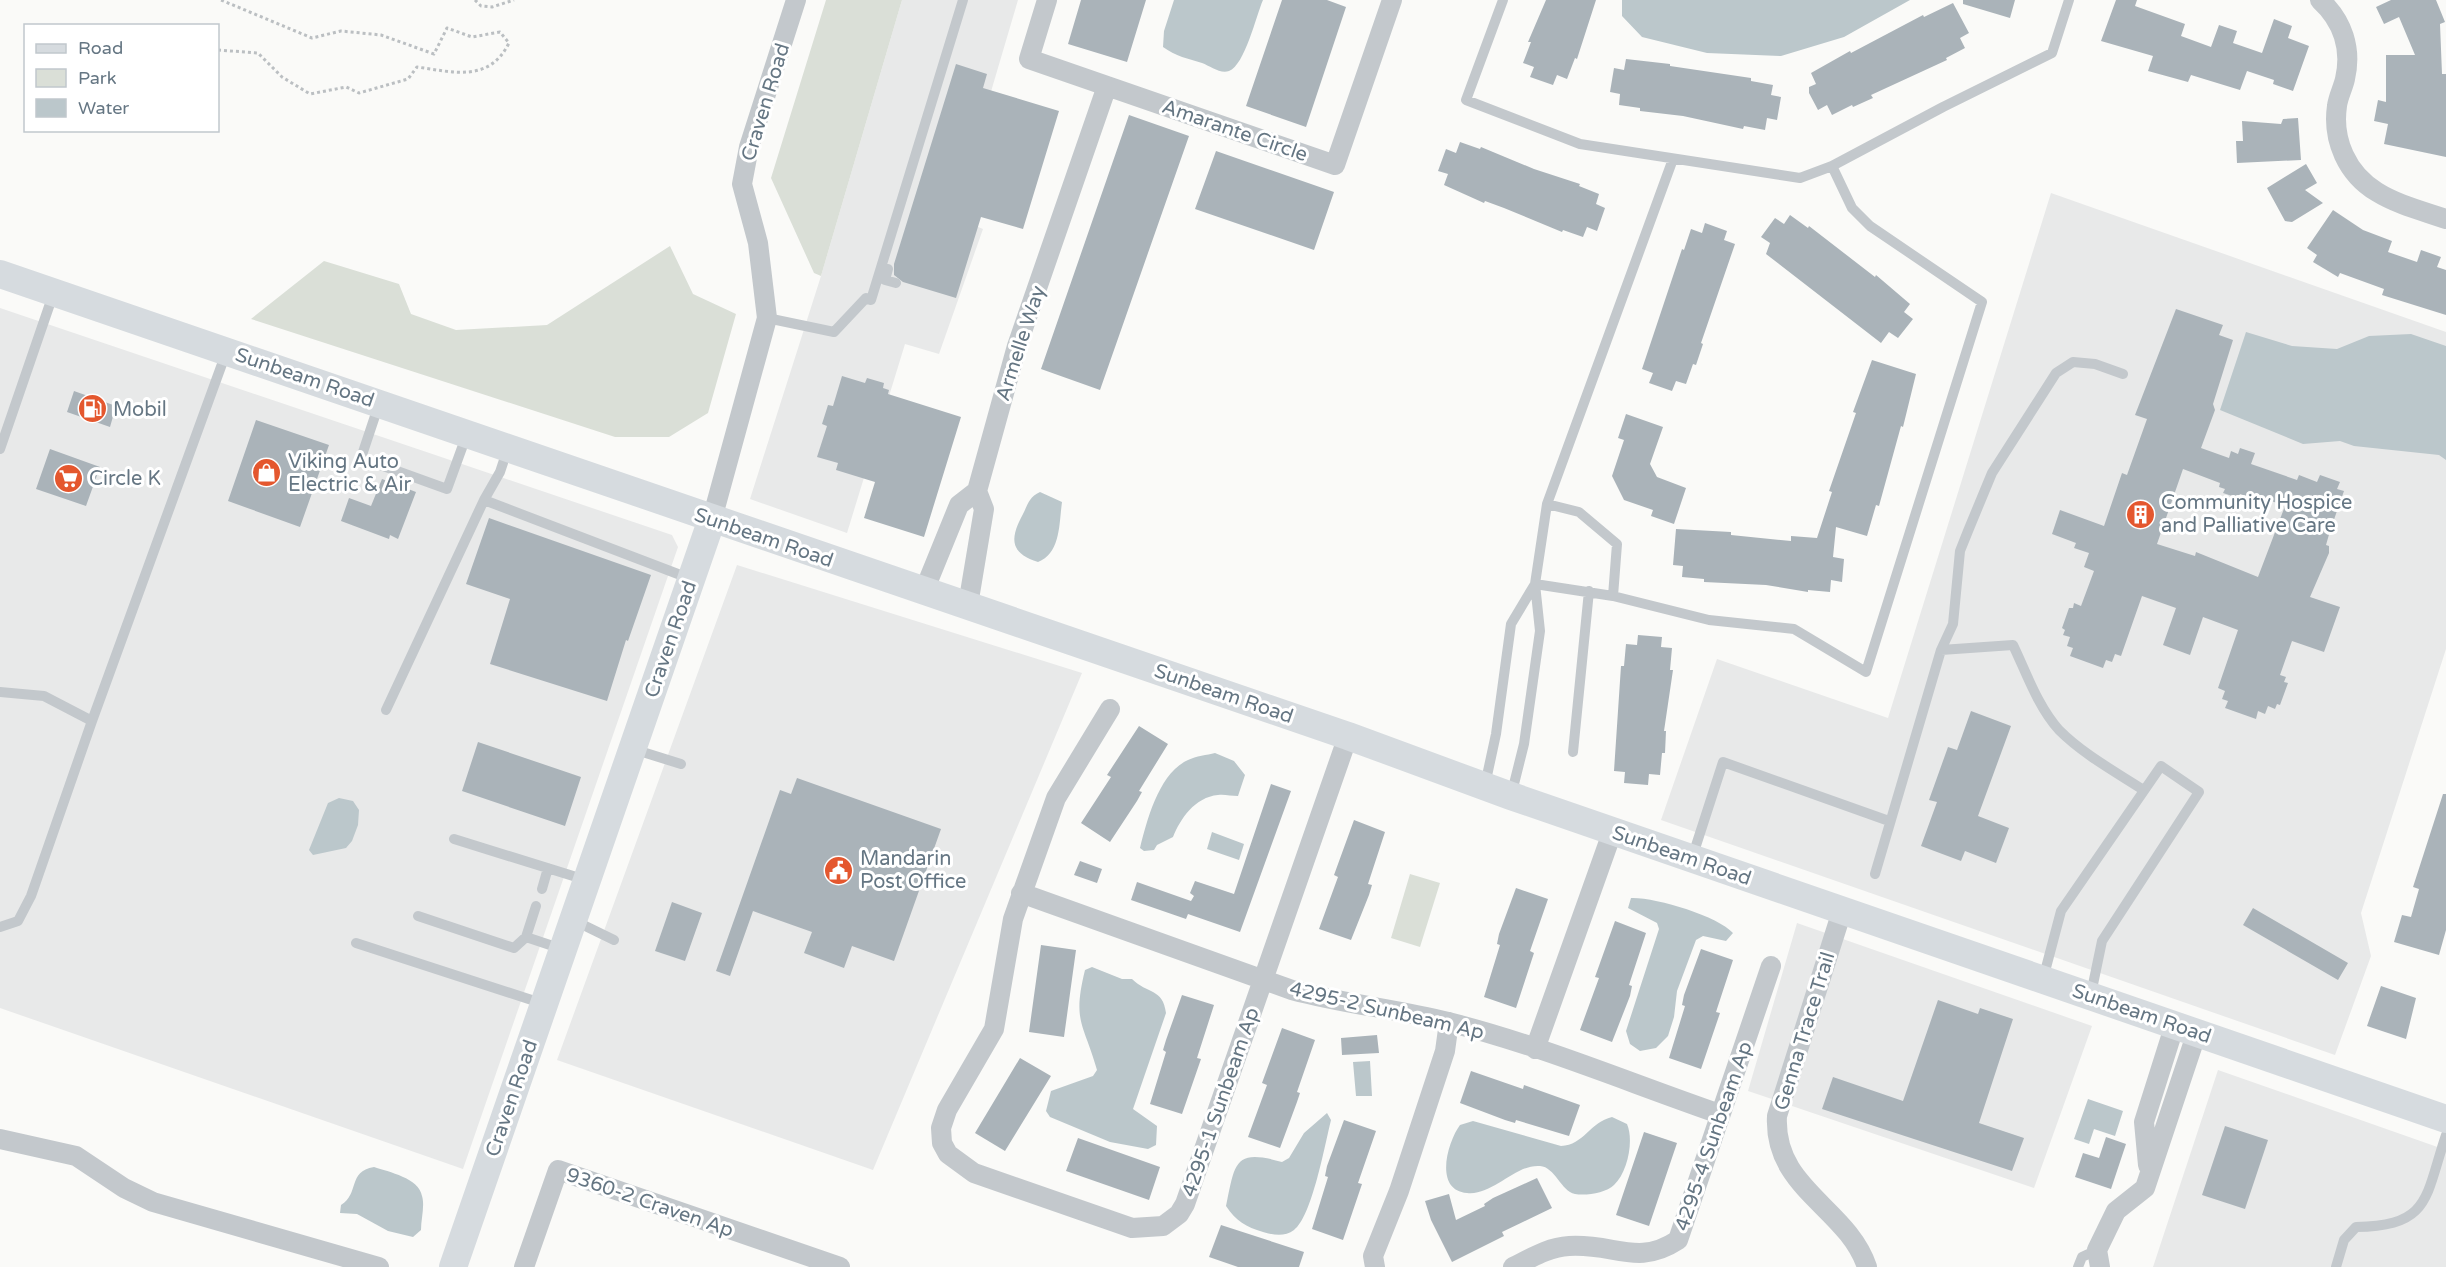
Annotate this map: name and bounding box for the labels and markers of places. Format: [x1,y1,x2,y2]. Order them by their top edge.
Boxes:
fuel station icon: Mobil [76,393,108,425]
place label: Mobil [113,398,167,422]
place label: Viking Auto Electric & Air [288,450,411,497]
shop icon: Viking Auto Electric & Air [251,457,283,489]
supermarket icon: Circle K [52,462,84,494]
place label: Circle K [89,467,161,491]
place label: Community Hospice and Palliative Care [2161,491,2352,538]
building icon: Community Hospice and Palliative Care [2124,498,2156,530]
place label: Mandarin Post Office [860,847,966,894]
public building icon: Mandarin Post Office [823,854,855,886]

